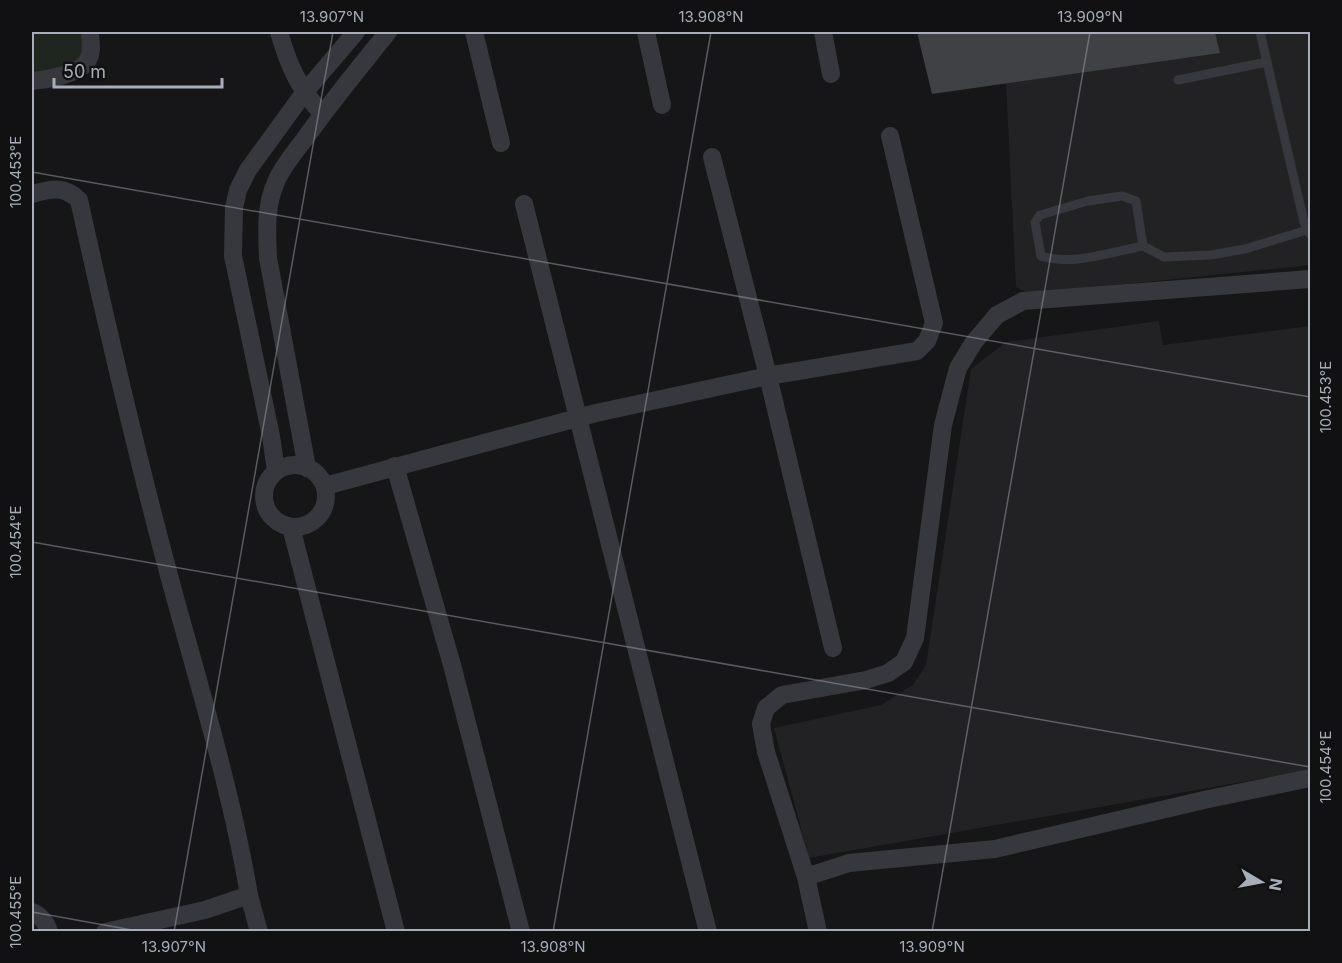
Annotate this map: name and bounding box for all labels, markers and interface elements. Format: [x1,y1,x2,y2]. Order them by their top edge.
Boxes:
text: 13.907°N [300,7,364,26]
text: 13.908°N [678,7,744,26]
text: 13.909°N [1057,7,1123,26]
scale bar [54,51,222,89]
text: 50 m [63,61,106,82]
text: 100.453°E [6,136,25,208]
text: 100.453°E [1316,361,1335,433]
text: 100.454°E [6,505,25,579]
text: 100.454°E [1316,730,1335,804]
north arrow [1231,852,1291,912]
text: 100.455°E [6,876,25,948]
text: N [1265,877,1287,892]
text: 13.907°N [142,937,206,956]
text: 13.908°N [520,937,586,956]
text: 13.909°N [899,937,965,956]

